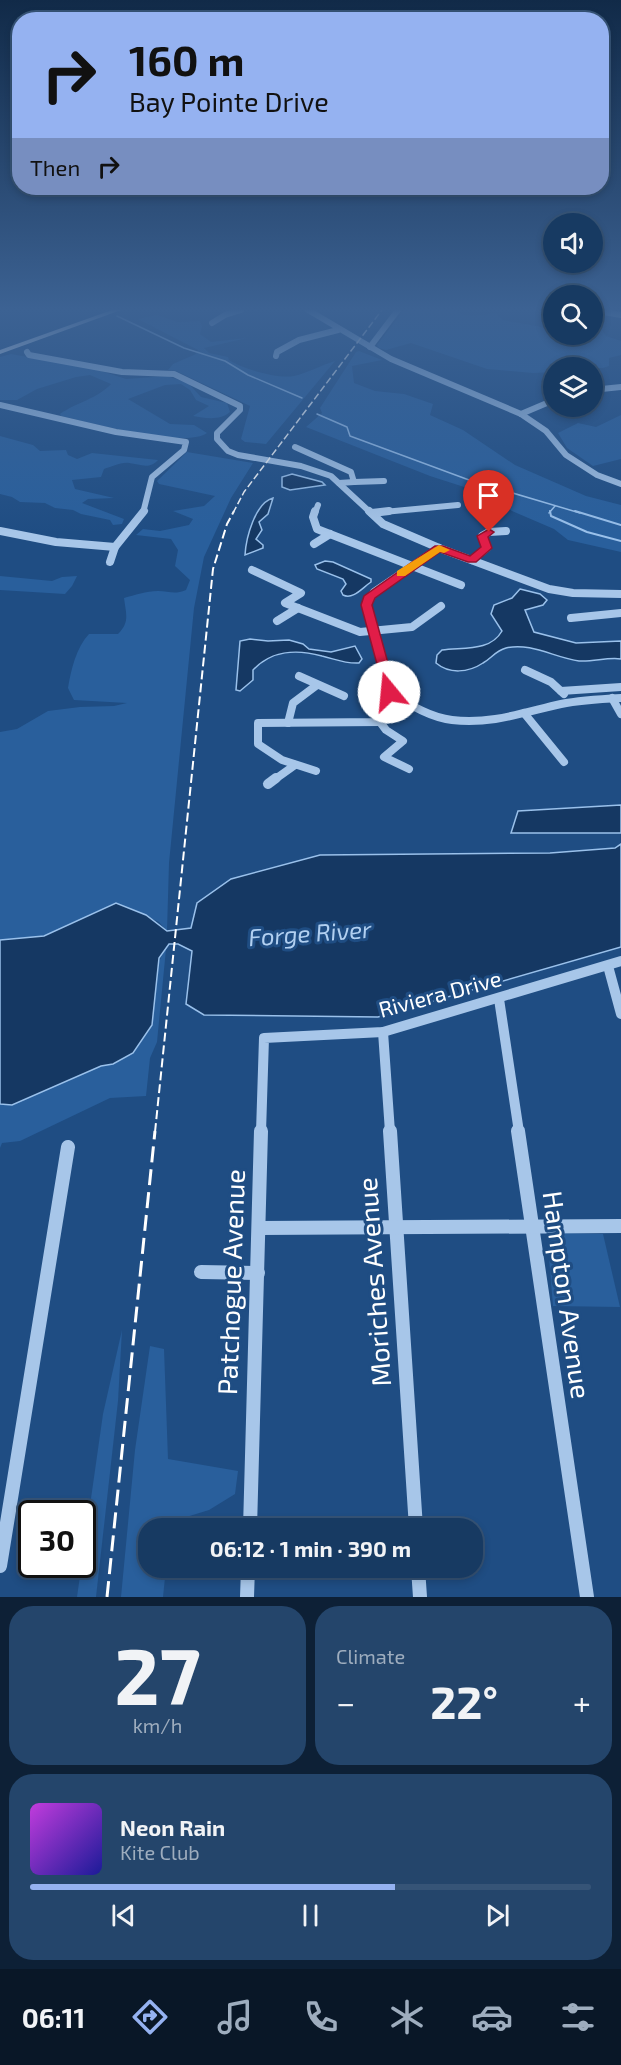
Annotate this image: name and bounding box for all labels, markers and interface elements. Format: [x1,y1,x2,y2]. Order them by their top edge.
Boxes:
text: 160 m [129,34,245,84]
icon: right [30,36,108,114]
text: Bay Pointe Drive [129,85,329,117]
icon: right [92,150,125,183]
text: Then [30,154,80,180]
map controls [543,213,603,417]
button: sound [543,213,603,273]
button: search [543,285,603,345]
button: layers [543,357,603,417]
pin [463,470,514,532]
icon: arrive [472,479,505,512]
position arrow [357,660,421,724]
water label: Forge River [247,914,373,951]
street label: Riviera Drive [376,964,504,1022]
street label: Patchogue Avenue [210,1168,251,1395]
street label: Moriches Avenue [350,1177,396,1388]
street label: Hampton Avenue [537,1189,598,1401]
speed limit sign: 30 [18,1500,96,1578]
text: 06:12 · 1 min · 390 m [210,1535,411,1561]
text: 27 [114,1627,201,1721]
text: Climate [336,1644,405,1668]
text: 22° [430,1674,498,1728]
text: − [336,1682,355,1722]
text: + [573,1682,591,1722]
text: km/h [133,1713,182,1737]
text: Neon Rain [120,1814,225,1840]
text: Kite Club [120,1840,200,1864]
icon: previous [107,1899,140,1932]
icon: pause [294,1899,327,1932]
icon: next [481,1899,514,1932]
icon: directions [129,1996,171,2038]
icon: music [214,1996,256,2038]
icon: phone [300,1996,342,2038]
icon: climate [386,1996,428,2038]
icon: car [471,1996,513,2038]
icon: filters [557,1996,599,2038]
text: 06:11 [22,2001,85,2033]

